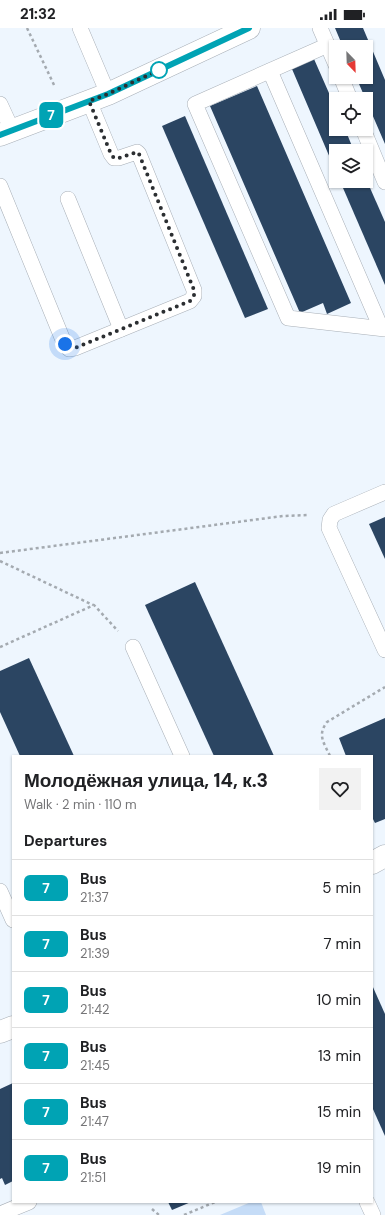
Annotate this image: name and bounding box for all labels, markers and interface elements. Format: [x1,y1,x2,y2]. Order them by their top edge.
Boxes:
text: 21:32 [20,4,56,24]
north arrow [329,40,373,84]
map controls [329,40,373,188]
unlabelled marker [150,61,168,79]
button: locate [329,92,373,136]
line badge: 7 [38,102,64,128]
text: 7 [47,106,55,124]
button: layers [329,144,373,188]
your location [55,334,75,354]
text: Молодёжная улица, 14, к.3 [24,768,268,793]
button: heart [319,768,361,810]
text: Walk · 2 min · 110 m [24,796,137,813]
text: Departures [24,831,107,851]
text: Bus [80,869,107,889]
text: 5 min [322,878,361,898]
text: 7 [42,879,50,897]
text: 21:37 [80,889,109,906]
text: Bus [80,925,107,945]
text: 7 min [323,934,361,954]
text: 7 [42,935,50,953]
text: 21:39 [80,945,110,962]
text: Bus [80,981,107,1001]
text: 10 min [316,990,361,1010]
text: 7 [42,991,50,1009]
text: 21:42 [80,1001,110,1018]
text: Bus [80,1037,107,1057]
text: 13 min [318,1046,361,1066]
text: 7 [42,1047,50,1065]
text: 21:45 [80,1057,110,1074]
text: Bus [80,1093,107,1113]
text: 15 min [318,1102,361,1122]
text: 7 [42,1103,50,1121]
text: 21:47 [80,1113,109,1130]
text: Bus [80,1149,107,1169]
text: 19 min [317,1158,361,1178]
text: 7 [42,1159,50,1177]
text: 21:51 [80,1169,106,1186]

